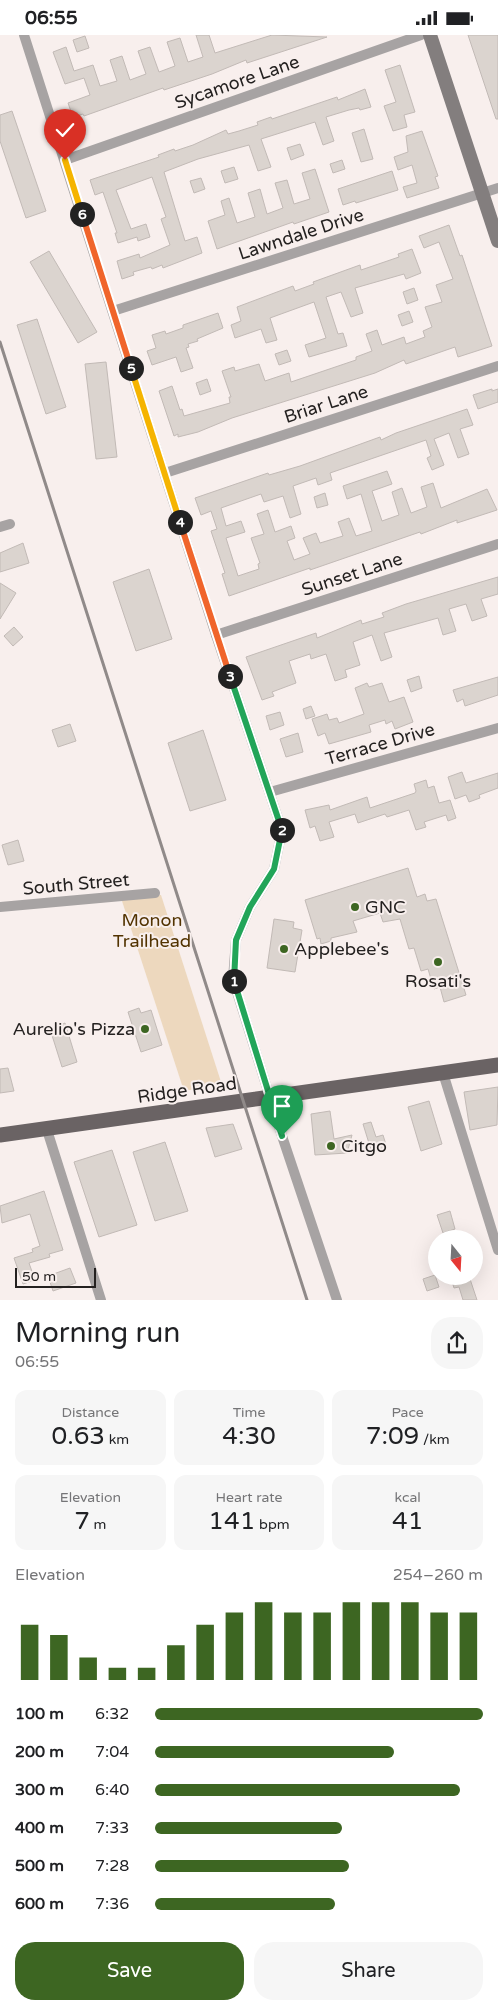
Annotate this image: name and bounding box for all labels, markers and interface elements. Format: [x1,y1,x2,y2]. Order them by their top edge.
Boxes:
text: 06:55 [25,7,78,29]
street label: Sycamore Lane [172,50,302,114]
pin [44,109,86,160]
icon: check [51,116,79,144]
pin: 6 [70,201,94,227]
street label: Lawndale Drive [235,203,367,265]
text: 6 [78,206,87,223]
pin: 5 [118,355,144,381]
text: 5 [127,360,136,377]
street label: Briar Lane [281,380,371,428]
pin: 4 [168,509,192,535]
text: 4 [176,514,185,531]
street label: Sunset Lane [299,547,405,601]
pin: 3 [218,663,242,689]
text: 3 [226,668,235,685]
street label: Terrace Drive [323,718,437,770]
pin: 2 [270,817,294,843]
text: 2 [278,822,287,839]
street label: South Street [22,868,130,900]
place label: GNC [365,896,406,918]
marker: GNC [349,901,361,913]
park label: Monon Trailhead [113,909,191,952]
place label: Applebee's [294,938,389,960]
marker: Applebee's [278,943,290,955]
marker: Rosati's [432,956,444,968]
pin: 1 [222,969,246,993]
place label: Rosati's [405,970,471,992]
text: 1 [230,973,239,990]
place label: Aurelio's Pizza [13,1018,135,1040]
marker: Aurelio's Pizza [139,1023,151,1035]
street label: Ridge Road [136,1072,238,1108]
pin [261,1085,303,1136]
icon: arrive [268,1092,296,1120]
place label: Citgo [341,1135,387,1157]
marker: Citgo [325,1140,337,1152]
north arrow [428,1230,482,1285]
map controls [428,1230,483,1285]
scale bar [15,1265,96,1288]
text: 50 m [22,1268,56,1285]
text: Morning run [15,1316,180,1350]
button: share [431,1317,483,1369]
text: 06:55 [15,1352,59,1372]
text: Distance [62,1404,119,1421]
text: Time [233,1404,265,1421]
text: Pace [392,1404,424,1421]
text: 0.63 [51,1421,105,1451]
text: 4:30 [222,1421,276,1451]
text: 7:09 [366,1421,419,1451]
text: km [105,1431,129,1448]
text: /km [419,1431,450,1448]
text: Elevation [60,1489,121,1506]
text: Heart rate [216,1489,282,1506]
text: kcal [395,1489,421,1506]
text: 7 [74,1506,90,1536]
text: 141 [208,1506,255,1536]
text: 41 [392,1506,423,1536]
text: m [90,1516,106,1533]
text: bpm [255,1516,290,1533]
text: Elevation [15,1565,85,1585]
text: 254–260 m [393,1565,483,1585]
text: 100 m [15,1704,64,1724]
text: 6:32 [95,1704,129,1724]
text: 200 m [15,1742,64,1762]
text: 7:04 [95,1742,129,1762]
text: 300 m [15,1780,64,1800]
text: 6:40 [95,1780,129,1800]
text: 400 m [15,1818,64,1838]
text: 7:33 [95,1818,129,1838]
text: 500 m [15,1856,64,1876]
text: 7:28 [95,1856,129,1876]
text: 600 m [15,1894,64,1914]
text: 7:36 [95,1894,129,1914]
button: Save [15,1942,244,2000]
button: Share [254,1942,483,2000]

